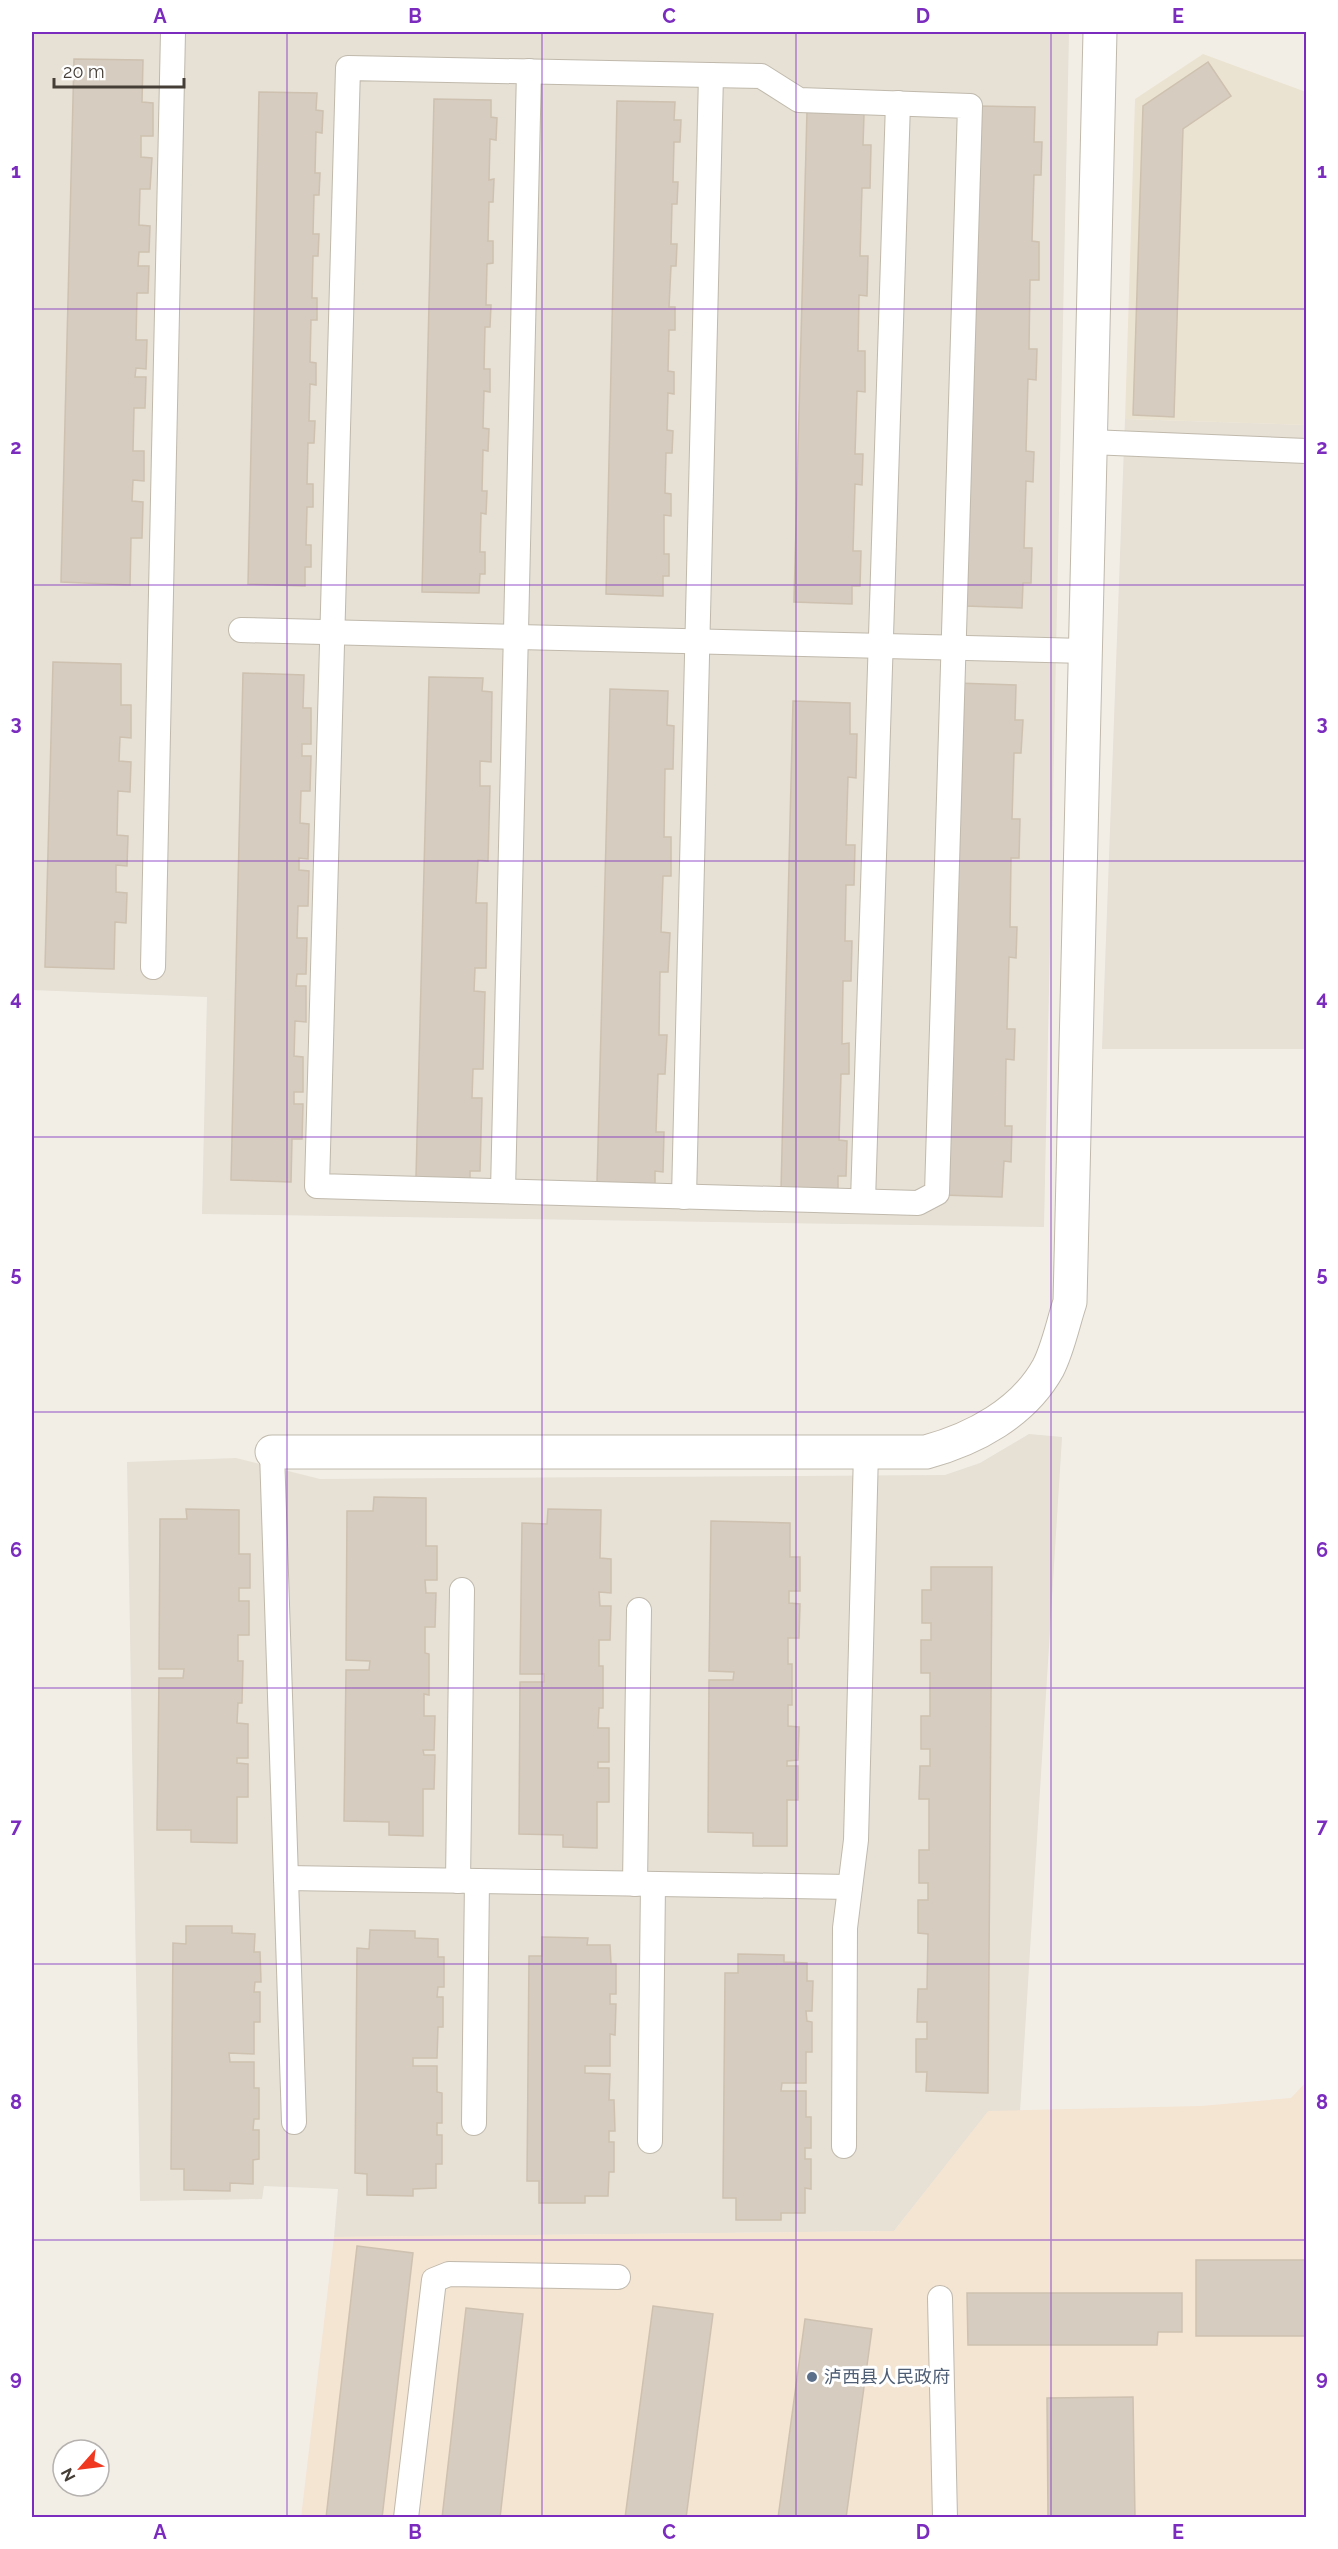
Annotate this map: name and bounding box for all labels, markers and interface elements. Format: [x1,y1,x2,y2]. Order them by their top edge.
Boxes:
text: A [153,4,167,28]
text: B [408,4,422,28]
text: C [662,4,676,28]
text: D [916,4,930,28]
text: E [1172,4,1184,28]
scale bar [54,51,184,89]
text: 20 m [63,61,105,82]
text: 1 [11,159,21,183]
text: 1 [1317,159,1327,183]
text: 2 [10,435,22,459]
text: 2 [1316,435,1328,459]
text: 3 [10,711,22,735]
text: 3 [1316,711,1328,735]
text: 4 [10,986,22,1010]
text: 4 [1316,986,1328,1010]
text: 5 [10,1262,22,1286]
text: 5 [1316,1262,1328,1286]
text: 6 [10,1538,22,1562]
text: 6 [1316,1538,1328,1562]
text: 7 [10,1814,22,1838]
text: 7 [1316,1814,1328,1838]
text: 8 [10,2090,22,2114]
text: 8 [1316,2090,1328,2114]
text: 9 [10,2366,22,2390]
place label: 泸西县人民政府 [824,2366,950,2387]
text: 9 [1316,2366,1328,2390]
marker: 泸西县人民政府 [805,2370,819,2384]
north arrow [51,2438,111,2498]
text: N [57,2465,79,2485]
text: A [153,2520,167,2544]
text: B [408,2520,422,2544]
text: C [662,2520,676,2544]
text: D [916,2520,930,2544]
text: E [1172,2520,1184,2544]

